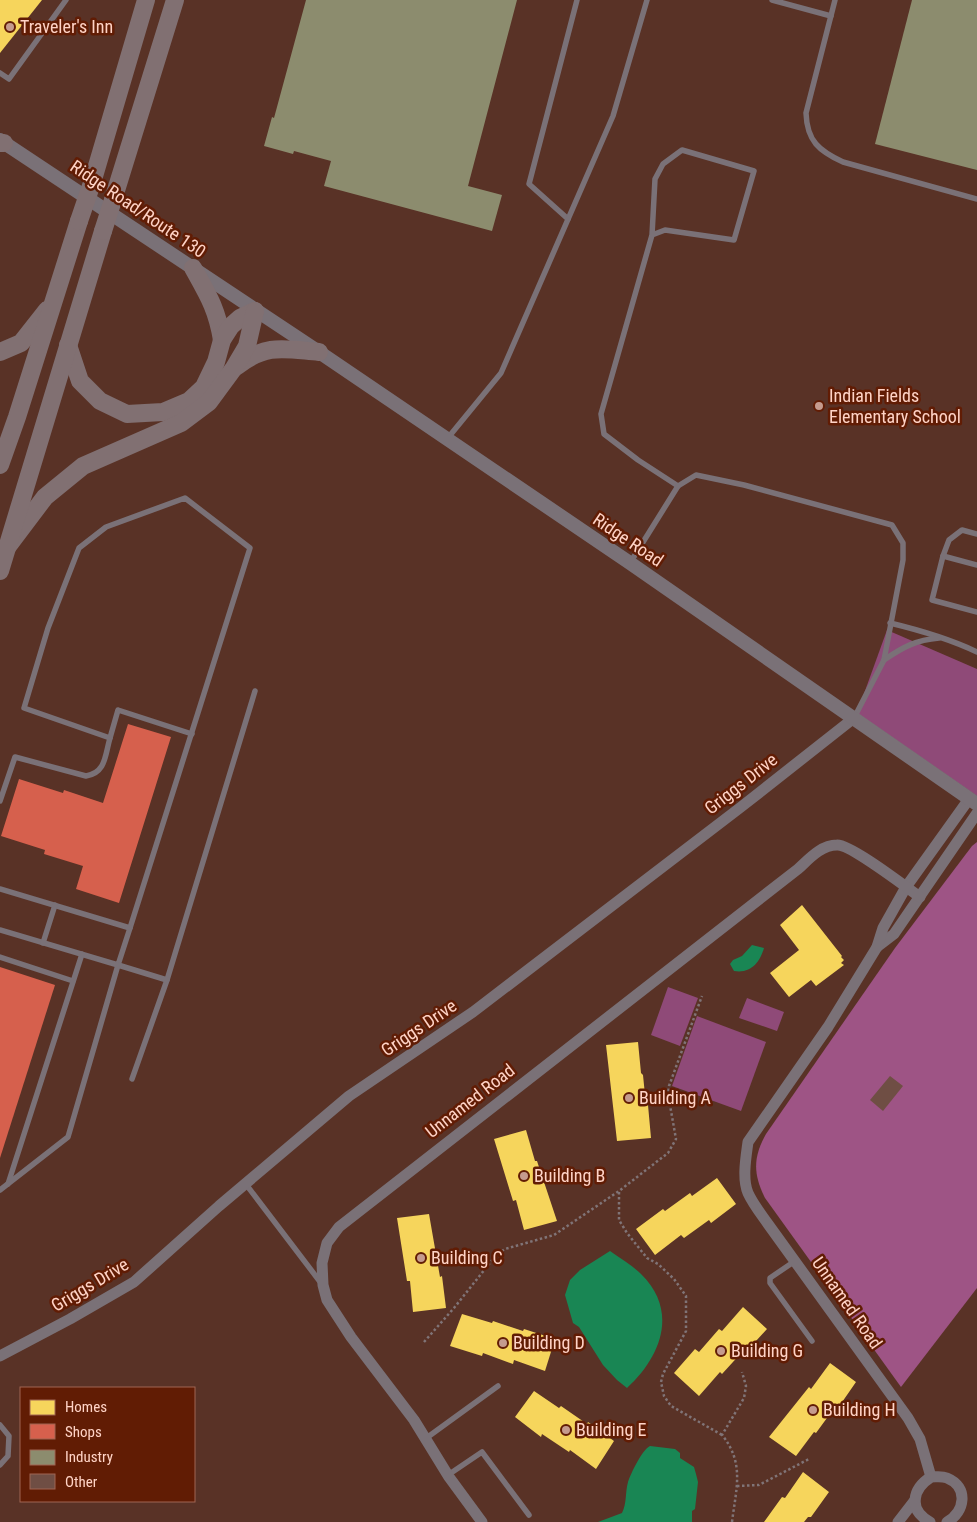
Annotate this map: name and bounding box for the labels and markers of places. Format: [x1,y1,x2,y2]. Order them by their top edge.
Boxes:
place label: Traveler's Inn [20,16,113,37]
marker: Traveler's Inn [4,21,16,33]
place label: Indian Fields Elementary School [829,385,961,427]
marker: Indian Fields Elementary School [813,400,825,412]
place label: Building A [639,1087,712,1108]
marker: Building A [623,1092,635,1104]
place label: Building B [534,1165,605,1186]
marker: Building B [518,1170,530,1182]
place label: Building C [431,1247,503,1268]
marker: Building C [415,1252,427,1264]
place label: Building D [513,1332,585,1353]
marker: Building D [497,1337,509,1349]
place label: Building G [731,1340,803,1361]
marker: Building G [715,1345,727,1357]
place label: Building H [823,1399,896,1420]
marker: Building H [807,1404,819,1416]
place label: Building E [576,1419,647,1440]
marker: Building E [560,1424,572,1436]

